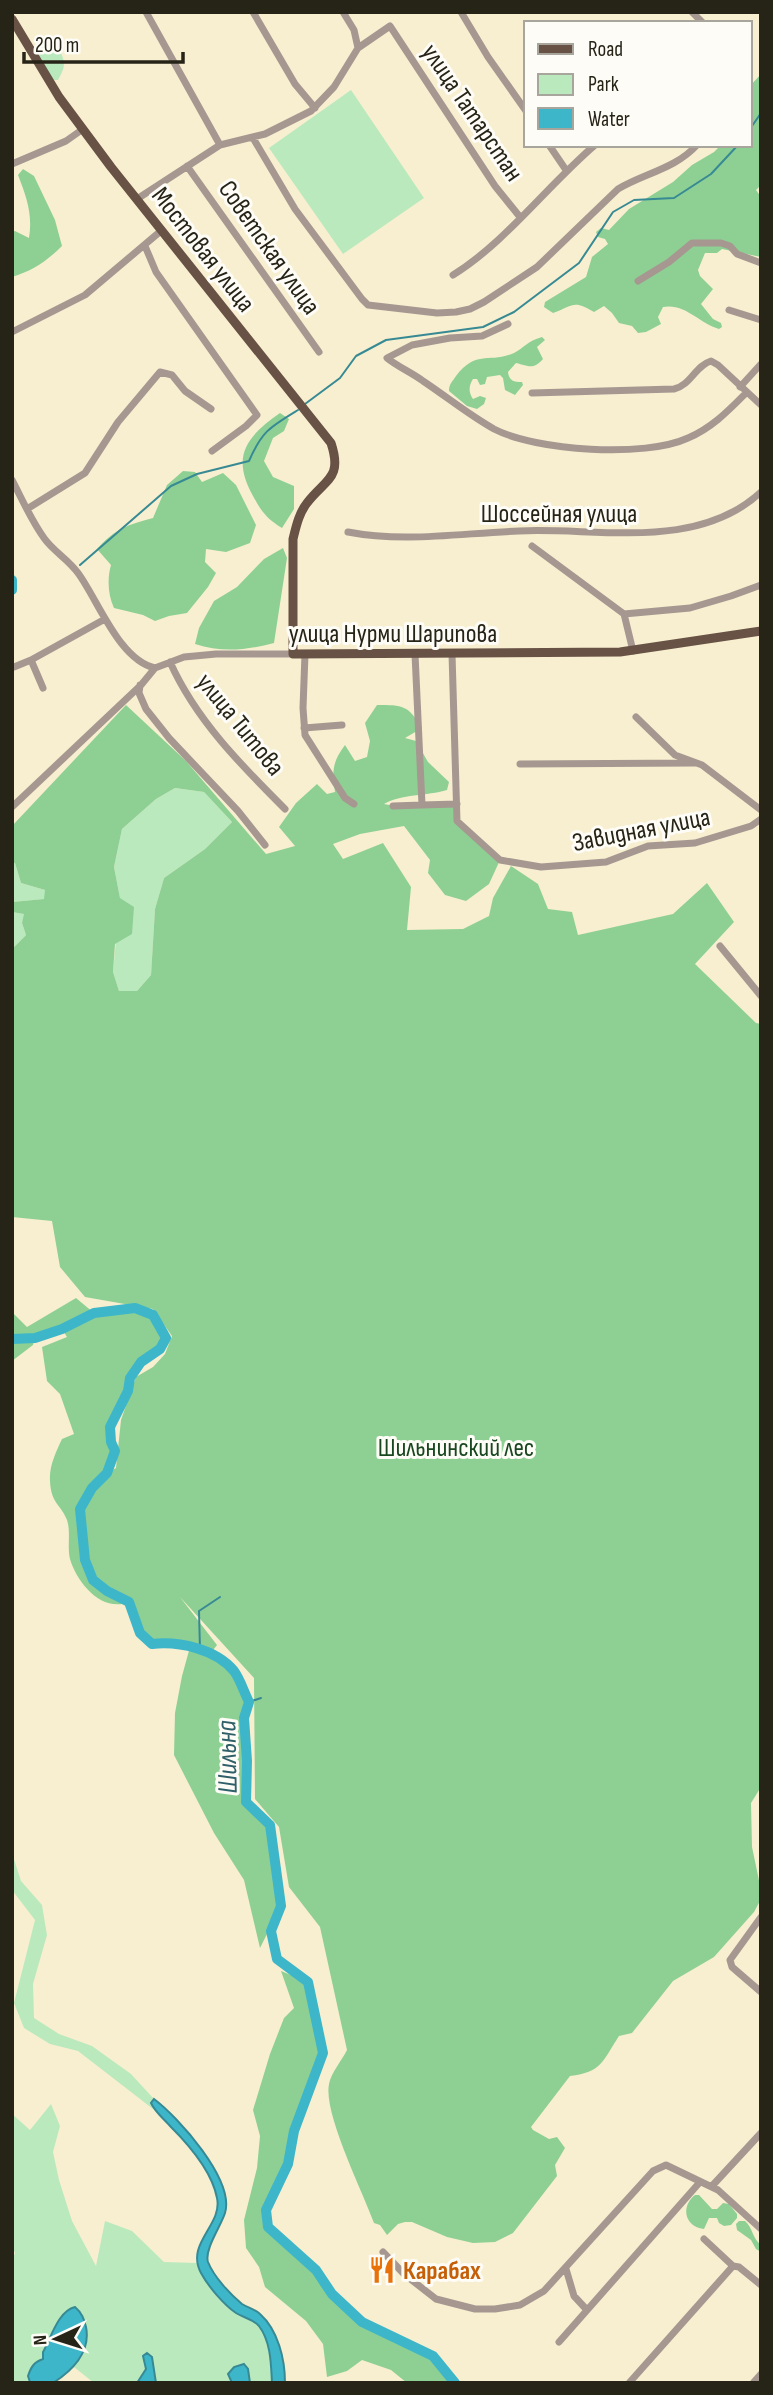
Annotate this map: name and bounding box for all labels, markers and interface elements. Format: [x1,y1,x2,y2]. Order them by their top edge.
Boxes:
scale bar [24,21,184,65]
legend [524,21,752,147]
text: 200 m [35,33,79,58]
text: Road [588,37,623,62]
street label: улица Татарстан [414,38,529,187]
text: Park [588,72,619,97]
text: Water [588,107,630,132]
street label: Советская улица [211,175,326,321]
street label: Мостовая улица [144,181,261,318]
street label: Шоссейная улица [481,499,637,530]
street label: улица Нурми Шарипова [289,619,497,650]
street label: улица Титова [189,667,290,782]
street label: Завидная улица [570,802,713,859]
park label: Шильнинский лес [378,1433,534,1464]
water label: Шильна [210,1719,245,1794]
restaurant icon: Карабах [367,2255,397,2285]
place label: Карабах [403,2256,481,2287]
north arrow [21,2304,91,2374]
text: N [29,2334,52,2346]

